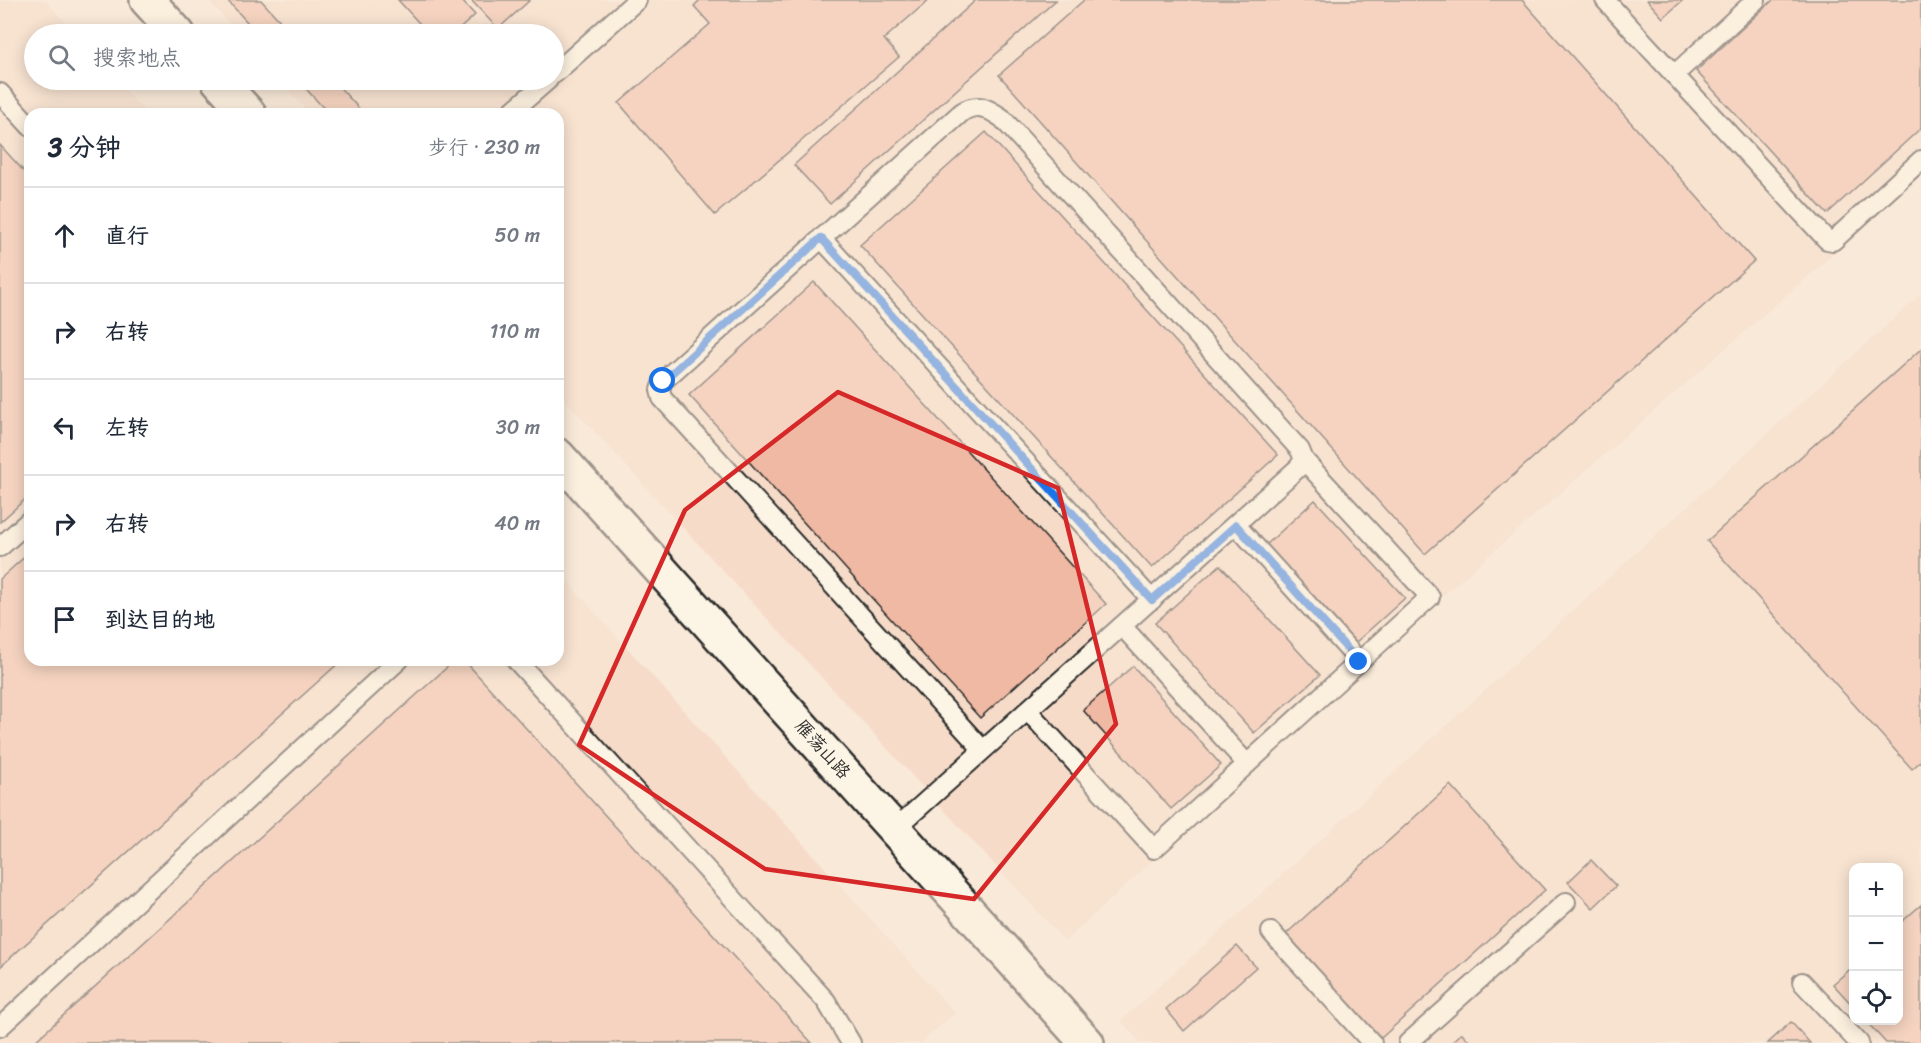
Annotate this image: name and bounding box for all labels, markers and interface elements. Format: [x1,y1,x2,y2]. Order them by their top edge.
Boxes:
search box [24,24,564,90]
text: 搜索地点 [93,38,181,77]
icon: search [45,41,78,74]
text: 3 分钟 [48,124,121,170]
text: 步行 · 230 m [429,130,540,165]
text: 直行 [105,216,149,255]
text: 50 m [495,218,540,253]
icon: ahead [48,219,81,252]
text: 右转 [105,312,149,351]
text: 110 m [490,314,540,349]
icon: right [48,315,81,348]
route start [649,367,675,393]
text: 左转 [105,408,149,447]
text: 30 m [496,410,540,445]
icon: left [48,411,81,444]
text: 右转 [105,504,149,543]
text: 40 m [494,506,540,541]
icon: right [48,507,81,540]
text: 到达目的地 [105,600,215,639]
icon: arrive [48,603,81,636]
route end [1345,648,1371,674]
street label: 雁荡山路 [787,712,859,786]
map controls [1849,863,1903,1025]
button: + [1849,863,1903,917]
button: − [1849,917,1903,971]
button: locate [1849,971,1903,1025]

